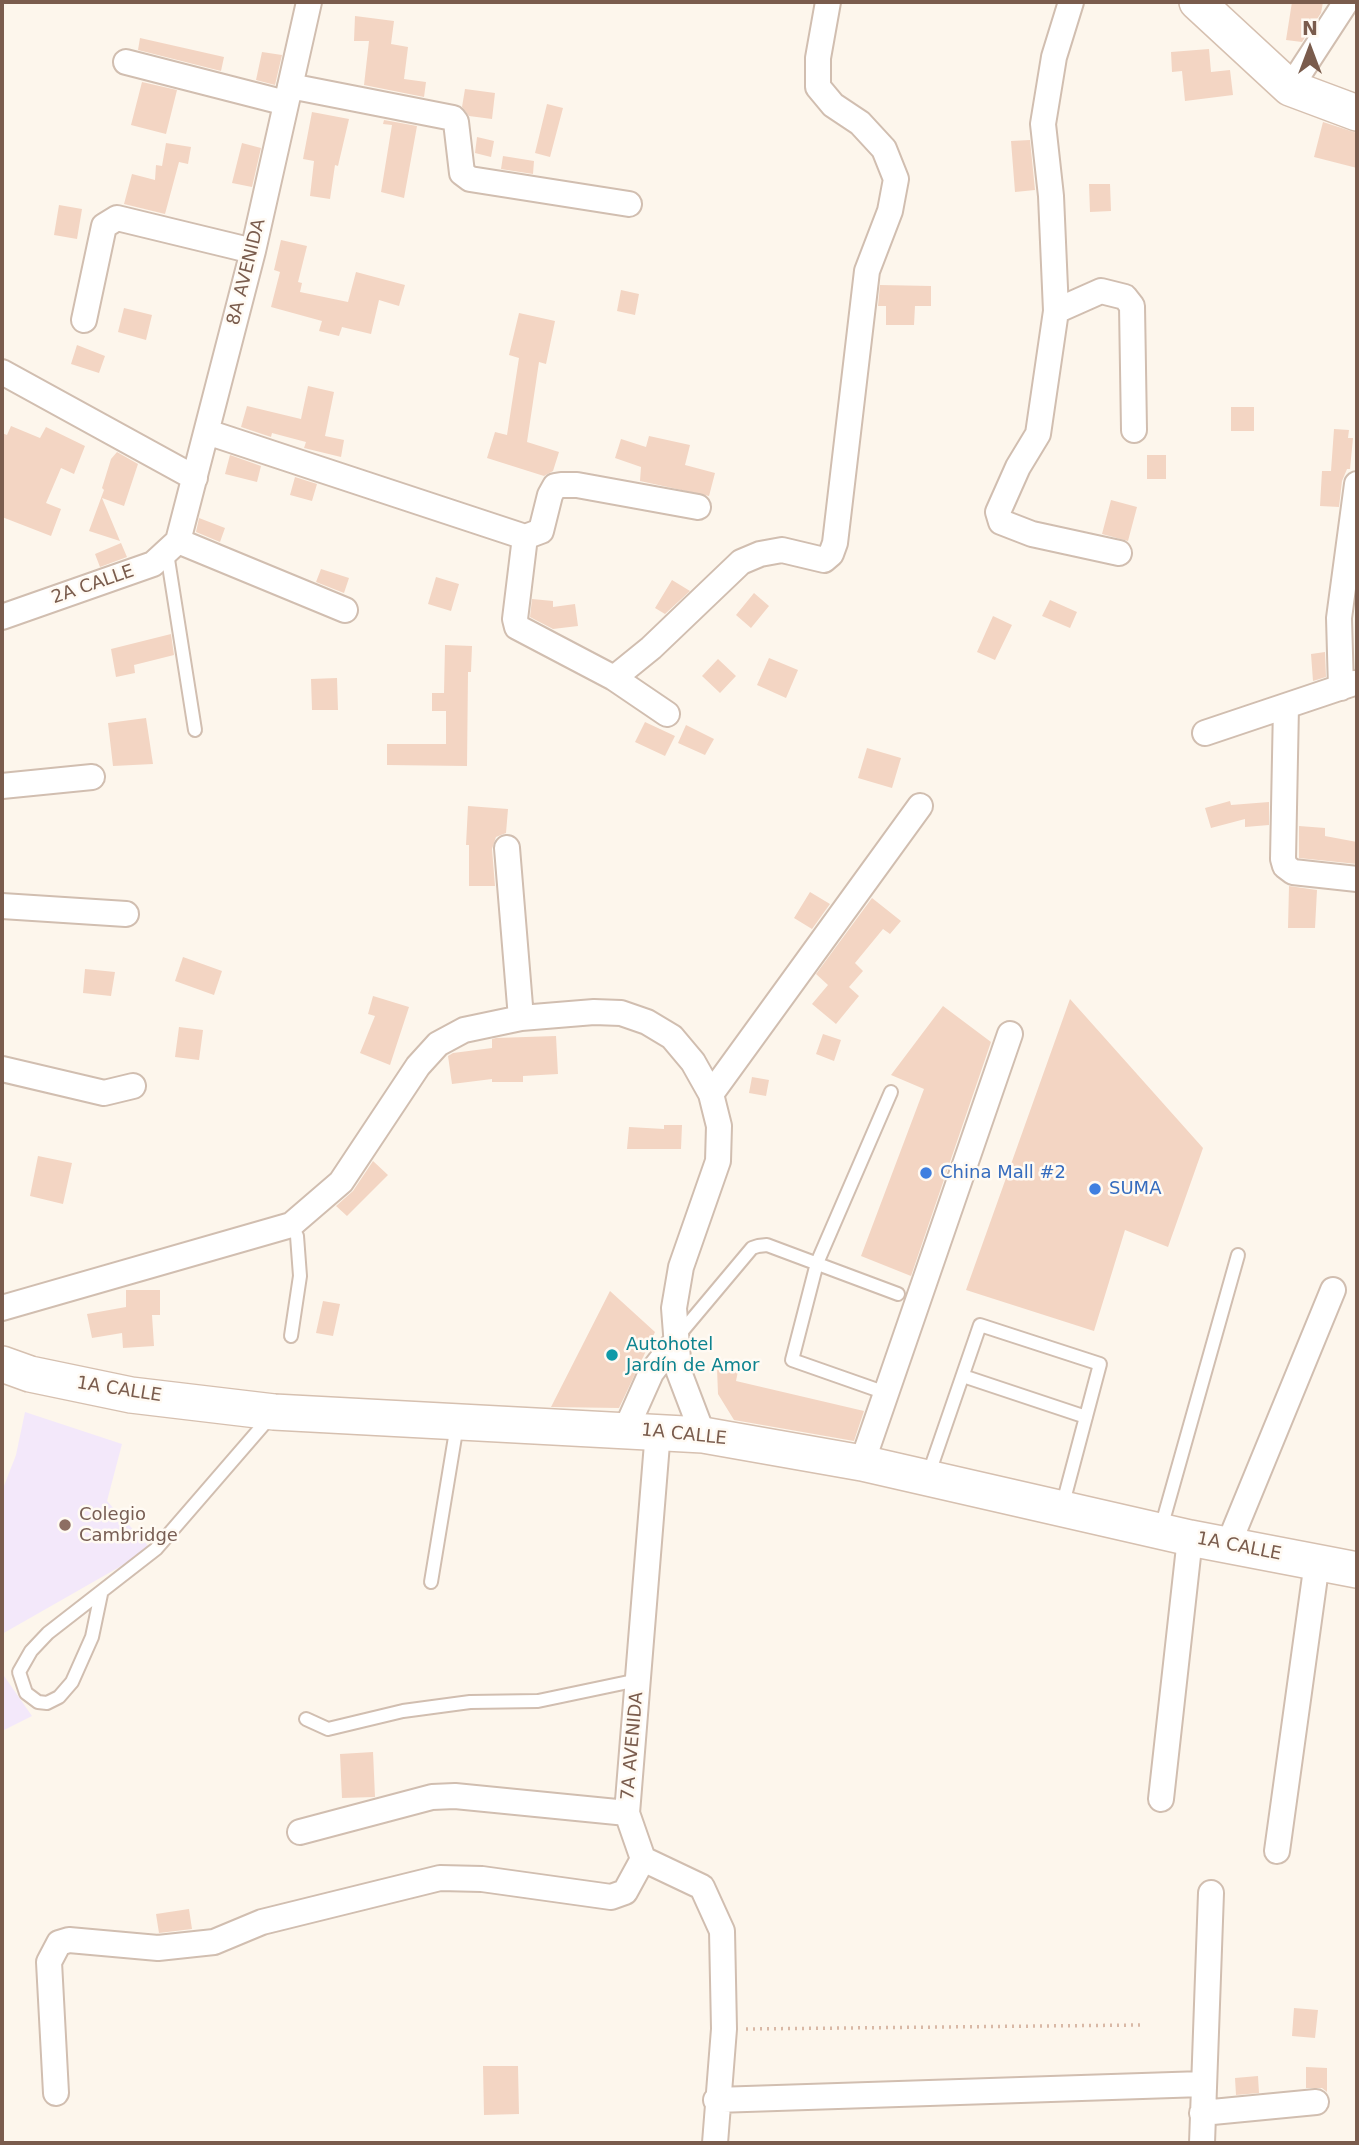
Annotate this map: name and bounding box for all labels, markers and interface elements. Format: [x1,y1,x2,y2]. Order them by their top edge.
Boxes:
north arrow [1275,14,1345,84]
text: N [1302,17,1318,39]
street label: 8A AVENIDA [223,217,271,327]
street label: 2A CALLE [49,561,137,609]
place label: China Mall #2 [940,1162,1066,1184]
marker: China Mall #2 [918,1165,934,1181]
place label: SUMA [1109,1178,1161,1200]
marker: SUMA [1087,1181,1103,1197]
place label: Autohotel Jardín de Amor [626,1334,759,1376]
marker: Autohotel Jardín de Amor [604,1347,620,1363]
street label: 1A CALLE [75,1373,163,1407]
street label: 1A CALLE [640,1420,728,1450]
place label: Colegio Cambridge [79,1504,178,1546]
marker: Colegio Cambridge [57,1517,73,1533]
street label: 1A CALLE [1195,1528,1283,1566]
street label: 7A AVENIDA [617,1691,649,1801]

